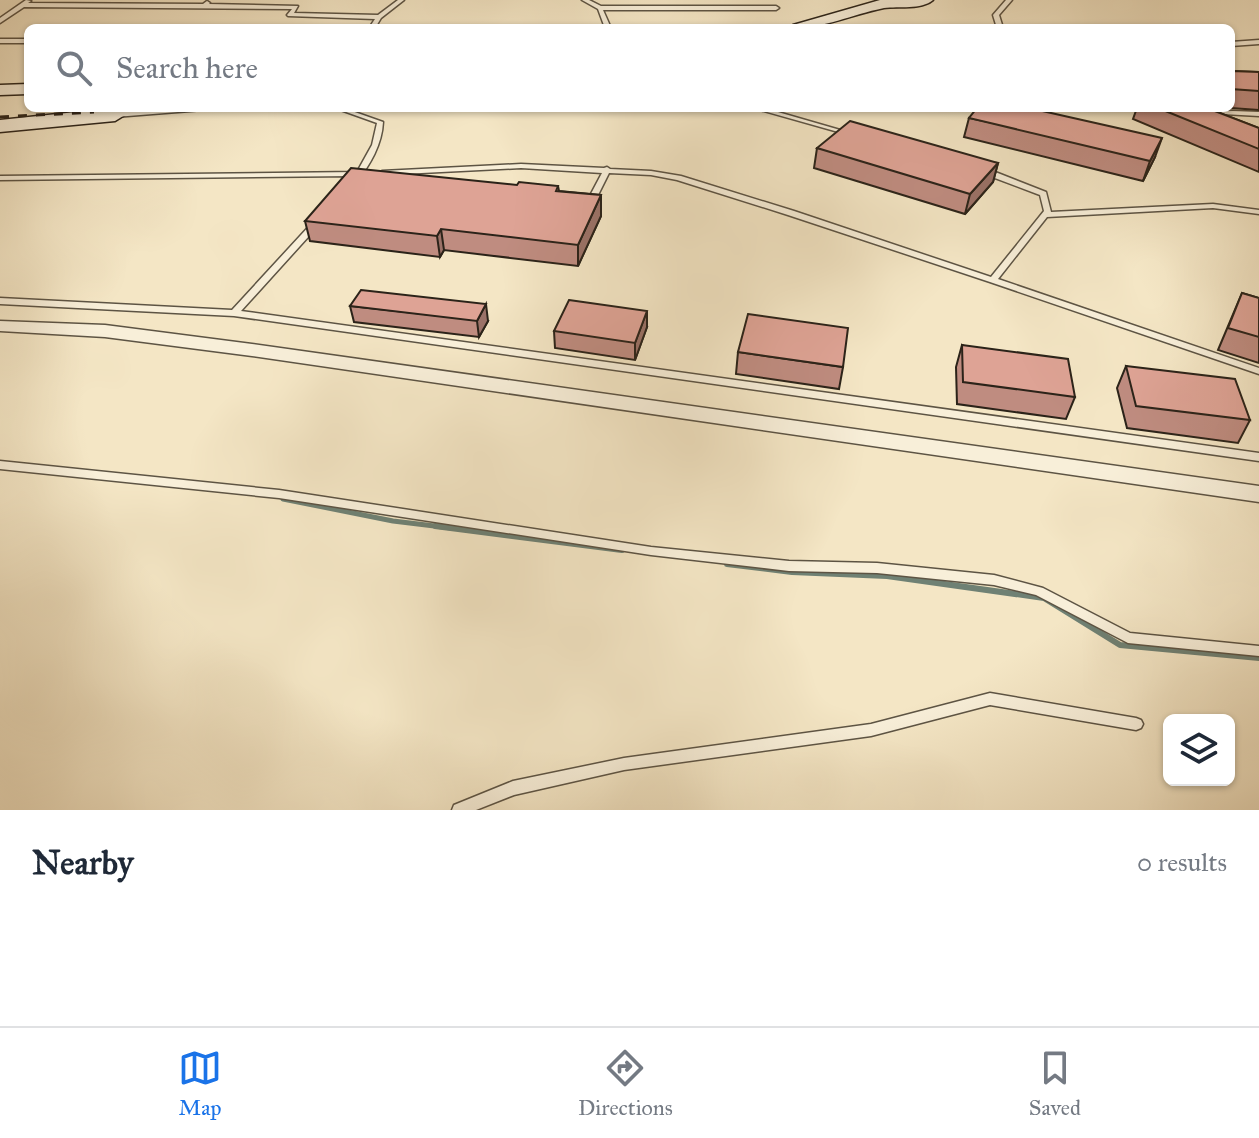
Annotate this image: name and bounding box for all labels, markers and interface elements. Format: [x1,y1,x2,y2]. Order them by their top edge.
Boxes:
search box [24,24,1235,112]
icon: search [52,46,96,90]
text: Search here [116,50,258,86]
map controls [1163,714,1235,786]
button: layers [1163,714,1235,786]
text: Nearby [32,842,134,883]
text: 0 results [1137,846,1227,878]
tab: Map [178,1046,222,1121]
tab: Directions [578,1046,673,1121]
tab: Saved [1029,1046,1081,1121]

